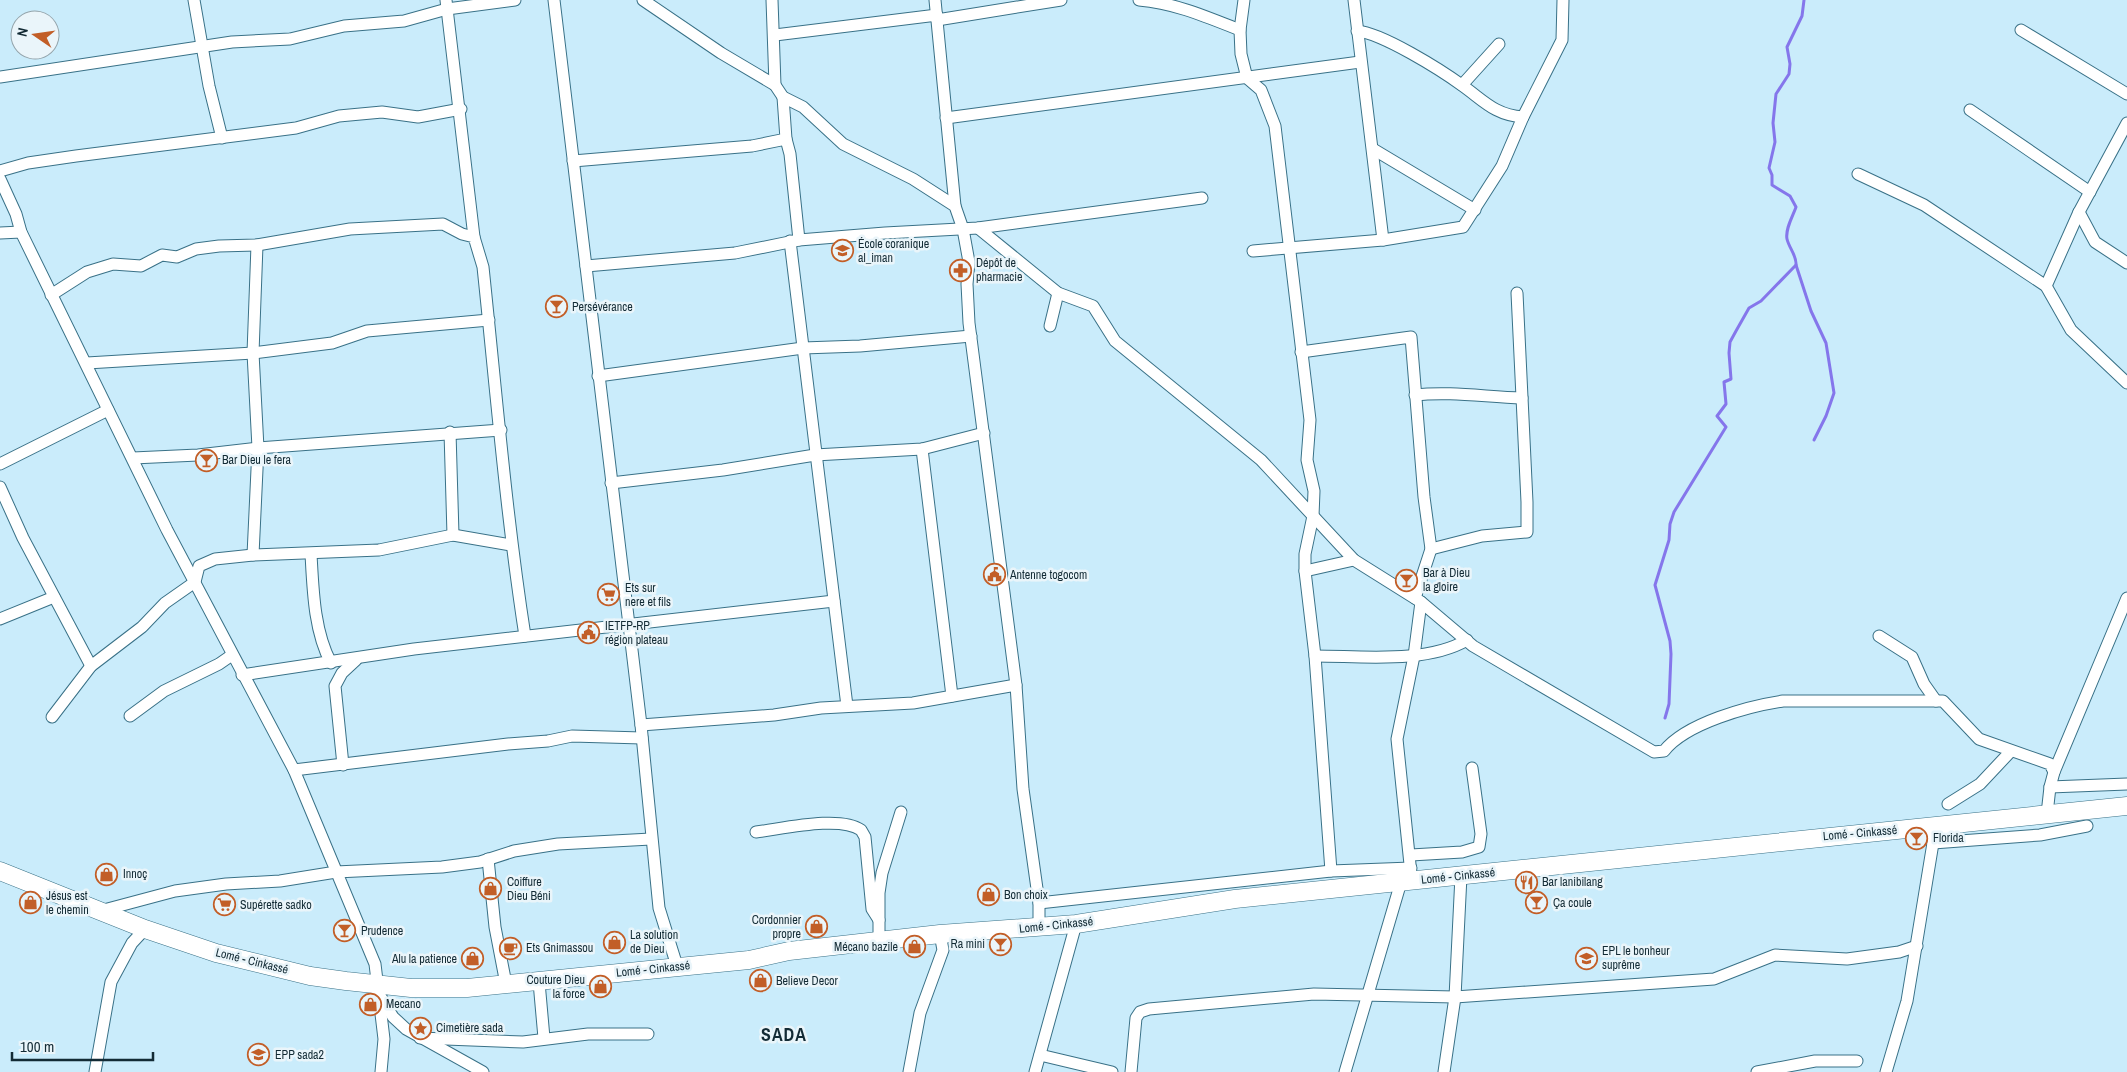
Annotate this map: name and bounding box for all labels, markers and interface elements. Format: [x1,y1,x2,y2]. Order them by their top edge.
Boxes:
north arrow [10,10,60,60]
text: N [13,26,32,38]
place label: École coranique al_iman [858,236,929,266]
school or university icon: École coranique al_iman [830,239,854,263]
place label: Dépôt de pharmacie [976,255,1023,285]
pharmacy icon: Dépôt de pharmacie [948,258,972,282]
bar icon: Persévérance [544,295,568,319]
place label: Persévérance [572,299,633,315]
bar icon: Bar Dieu le fera [194,448,218,472]
place label: Bar Dieu le fera [222,452,291,468]
public building icon: Antenne togocom [982,563,1006,587]
place label: Bar à Dieu la gloire [1423,565,1470,595]
place label: Antenne togocom [1009,567,1087,583]
bar icon: Bar à Dieu la gloire [1395,568,1419,592]
place label: Ets sur nere et fils [625,580,671,610]
supermarket icon: Ets sur nere et fils [597,583,621,607]
place label: IETFP-RP région plateau [605,618,668,648]
public building icon: IETFP-RP région plateau [577,621,601,645]
street label: Lomé - Cinkassé [1822,822,1898,844]
bar icon: Florida [1905,826,1929,850]
place label: Florida [1933,830,1964,846]
shop icon: Innoç [95,862,119,886]
street label: Lomé - Cinkassé [1420,864,1496,888]
place label: Innoç [123,866,147,882]
restaurant icon: Bar lanibilang [1514,870,1538,894]
place label: Coiffure Dieu Béni [507,874,551,904]
place label: Bar lanibilang [1542,874,1603,890]
shop icon: Coiffure Dieu Béni [479,877,503,901]
shop icon: Bon choix [976,883,1000,907]
place label: Bon choix [1004,887,1048,903]
place label: Jésus est le chemin [46,888,89,918]
shop icon: Jésus est le chemin [18,891,42,915]
bar icon: Ça coule [1525,891,1549,915]
supermarket icon: Supérette sadko [212,893,236,917]
place label: Ça coule [1553,895,1592,911]
place label: Supérette sadko [240,897,312,913]
place label: Cordonnier propre [752,912,802,942]
street label: Lomé - Cinkassé [1018,913,1094,937]
shop icon: Cordonnier propre [805,915,829,939]
bar icon: Prudence [333,919,357,943]
place label: Prudence [361,923,403,939]
place label: La solution de Dieu [630,927,678,957]
shop icon: La solution de Dieu [602,930,626,954]
bar icon: Ra mini [989,932,1013,956]
shop icon: Mécano bazile [902,935,926,959]
cafe icon: Ets Gnimassou [498,936,522,960]
place label: Ra mini [951,936,985,952]
place label: Mécano bazile [834,939,898,955]
place label: Ets Gnimassou [526,940,593,956]
place label: EPL le bonheur suprême [1602,943,1670,973]
street label: Lomé - Cinkassé [214,944,290,978]
school or university icon: EPL le bonheur suprême [1574,946,1598,970]
shop icon: Alu la patience [461,947,485,971]
place label: Alu la patience [391,951,457,967]
street label: Lomé - Cinkassé [615,957,691,981]
shop icon: Believe Decor [748,969,772,993]
place label: Couture Dieu la force [526,972,585,1002]
place label: Believe Decor [776,973,839,989]
shop icon: Couture Dieu la force [589,975,613,999]
shop icon: Mecano [358,992,382,1016]
place label: Mecano [386,996,421,1012]
place icon: Cimetière sada [408,1016,432,1040]
place label: Cimetière sada [436,1020,504,1036]
district label: SADA [761,1022,807,1047]
scale bar [12,1030,154,1062]
text: 100 m [20,1036,54,1057]
school or university icon: EPP sada2 [247,1043,271,1067]
place label: EPP sada2 [275,1047,324,1063]

